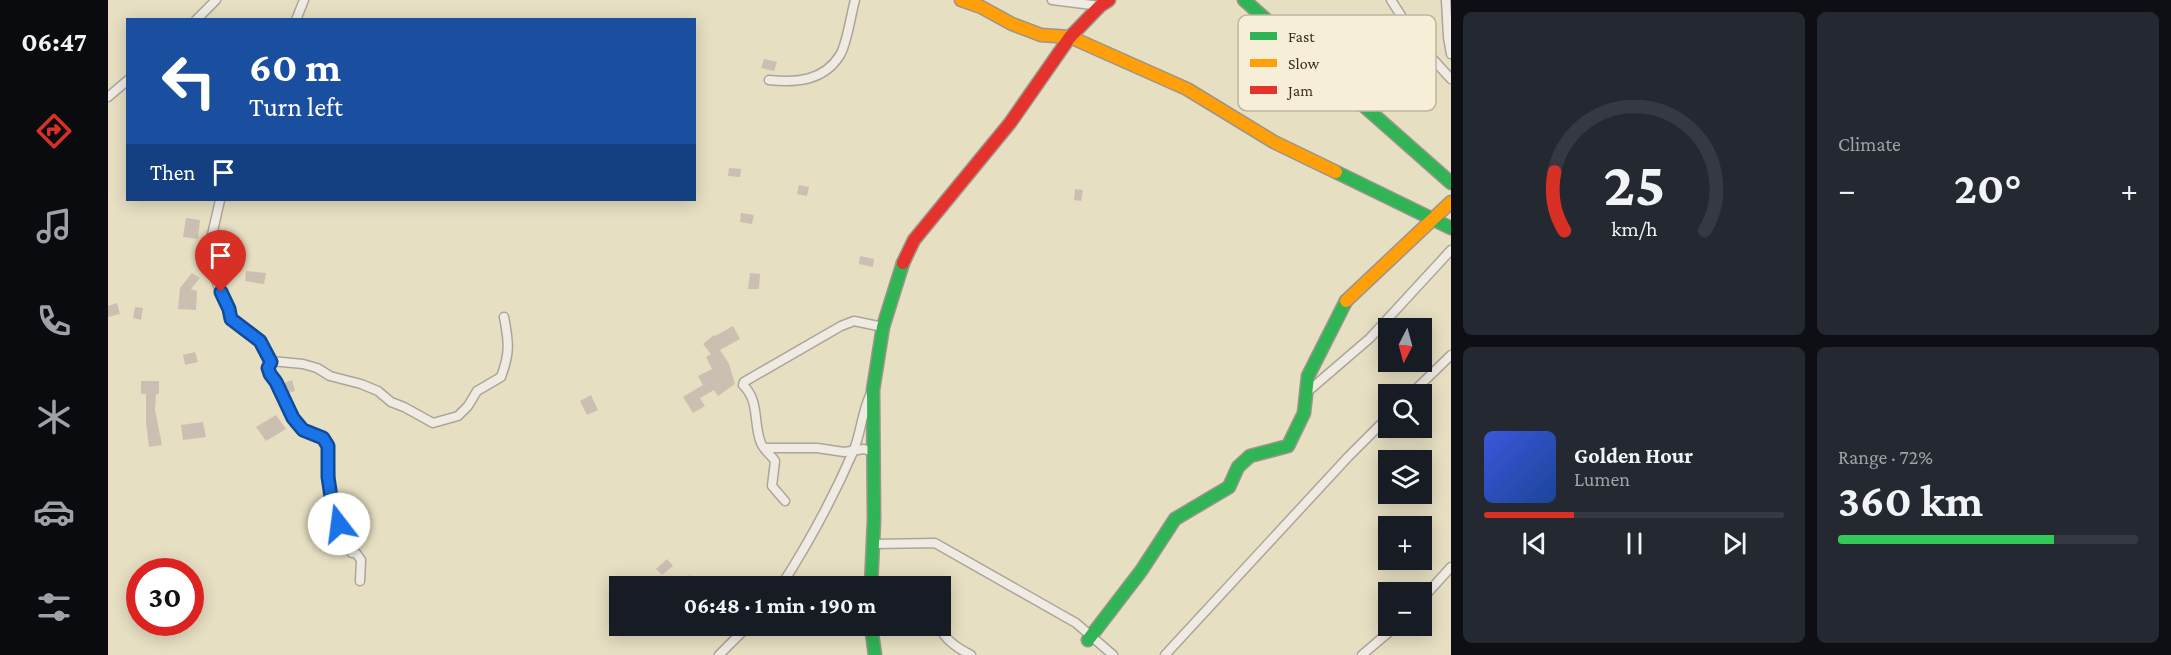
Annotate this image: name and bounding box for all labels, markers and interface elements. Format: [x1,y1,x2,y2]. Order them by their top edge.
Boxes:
legend [1238,15,1436,111]
text: 06:47 [21,27,87,57]
text: Fast [1288,28,1315,45]
icon: left [150,42,228,120]
text: 60 m [249,43,341,90]
text: Slow [1288,55,1320,72]
text: Jam [1286,82,1313,100]
text: Turn left [249,92,343,122]
icon: directions [33,110,75,152]
text: Climate [1838,133,1901,155]
text: 25 [1603,149,1665,218]
icon: arrive [207,156,240,189]
text: Then [150,160,195,185]
text: 20° [1954,163,2022,213]
text: − [1838,171,1855,208]
text: + [2121,171,2138,208]
icon: music [33,205,75,247]
text: km/h [1611,217,1658,241]
pin [195,230,246,292]
icon: arrive [204,239,237,272]
icon: phone [33,300,75,342]
north arrow [1378,318,1432,372]
map controls [1378,318,1432,636]
button: search [1378,384,1432,438]
icon: climate [33,396,75,438]
text: Golden Hour [1574,443,1693,468]
text: Range · 72% [1838,446,1933,468]
button: layers [1378,450,1432,504]
text: Lumen [1574,468,1630,490]
text: 360 km [1838,476,1983,526]
icon: car [33,491,75,533]
position arrow [307,492,371,556]
button: + [1378,516,1432,570]
icon: previous [1518,527,1551,560]
icon: pause [1618,527,1651,560]
icon: next [1718,527,1751,560]
speed limit sign: 30 [126,558,204,636]
button: − [1378,582,1432,636]
icon: filters [33,586,75,628]
text: 06:48 · 1 min · 190 m [684,593,876,618]

